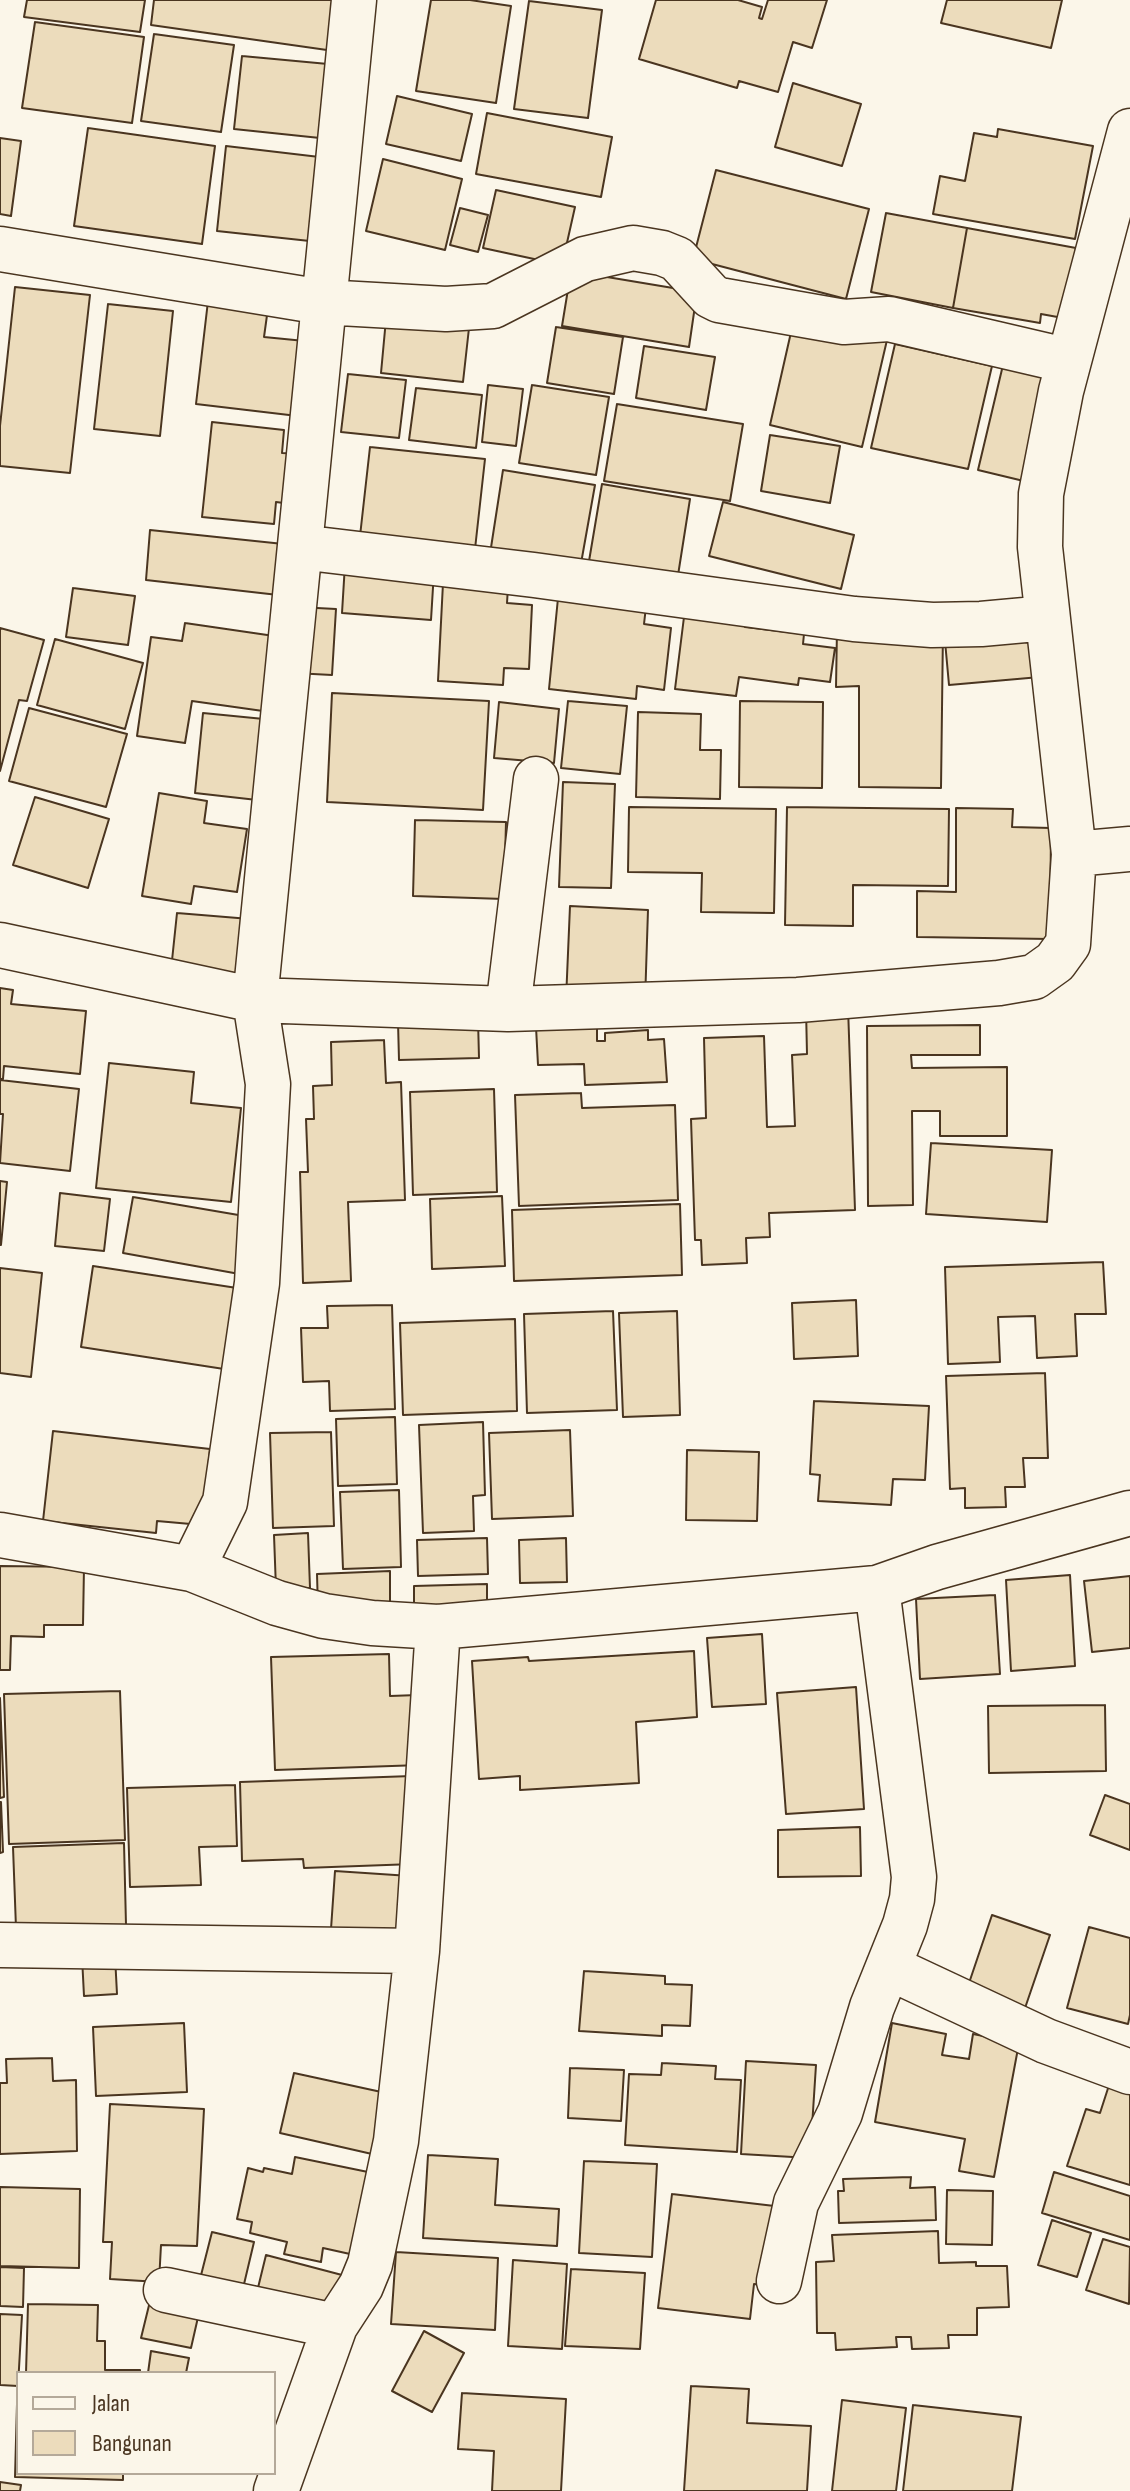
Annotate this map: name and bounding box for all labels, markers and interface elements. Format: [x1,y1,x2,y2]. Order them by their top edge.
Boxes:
legend [16,2371,276,2475]
text: Jalan [92,2389,130,2418]
text: Bangunan [92,2429,172,2458]

